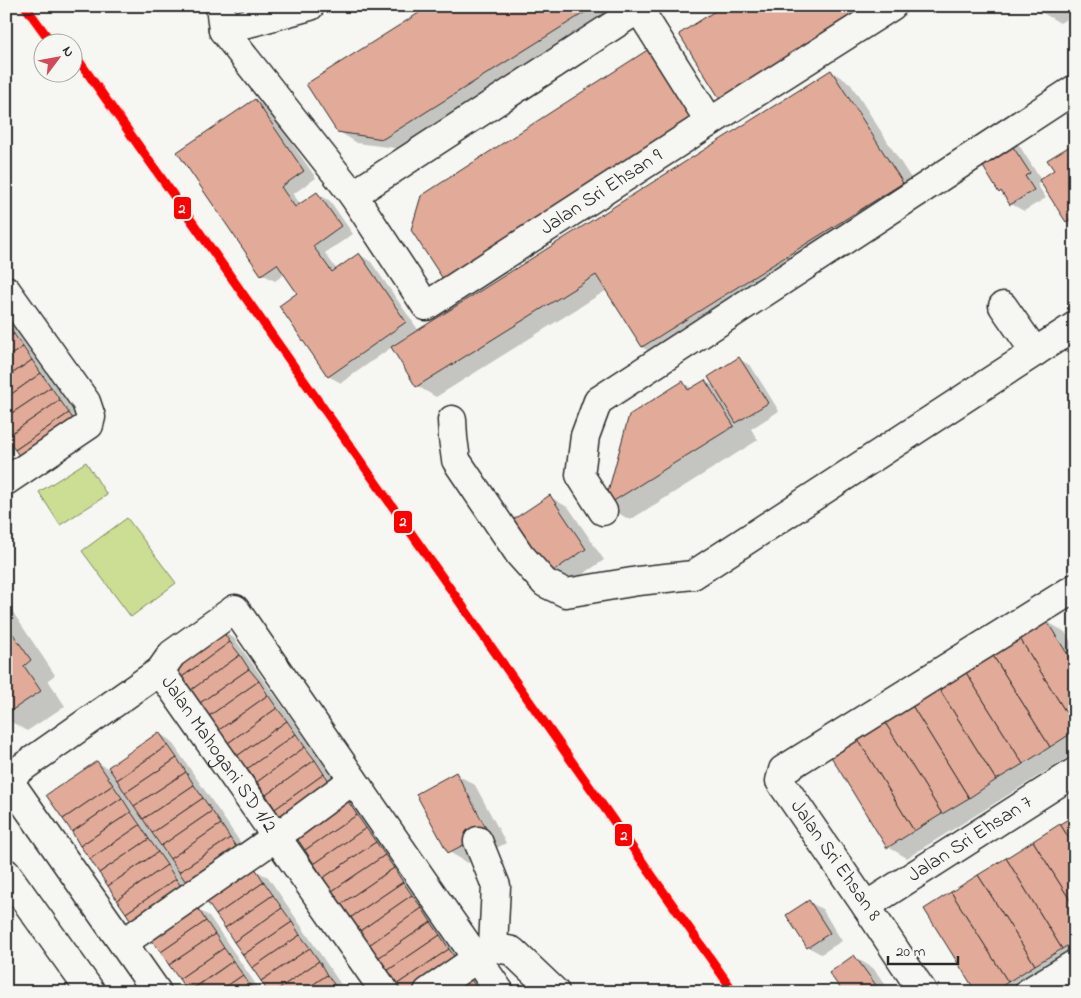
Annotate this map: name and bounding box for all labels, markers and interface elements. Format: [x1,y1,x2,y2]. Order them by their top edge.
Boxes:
north arrow [32,32,82,82]
text: N [56,42,79,61]
street label: Jalan Sri Ehsan 9 [535,142,669,243]
line badge: 2 [173,196,192,220]
text: 2 [178,199,186,220]
line badge: 2 [393,510,413,534]
text: 2 [399,512,407,533]
street label: Jalan Mahogani SD 1/2 [153,670,284,839]
street label: Jalan Sri Ehsan 7 [902,788,1038,890]
street label: Jalan Sri Ehsan 8 [782,794,888,928]
line badge: 2 [614,823,633,847]
text: 2 [620,826,628,847]
scale bar [888,933,958,965]
text: 20 m [896,941,926,963]

